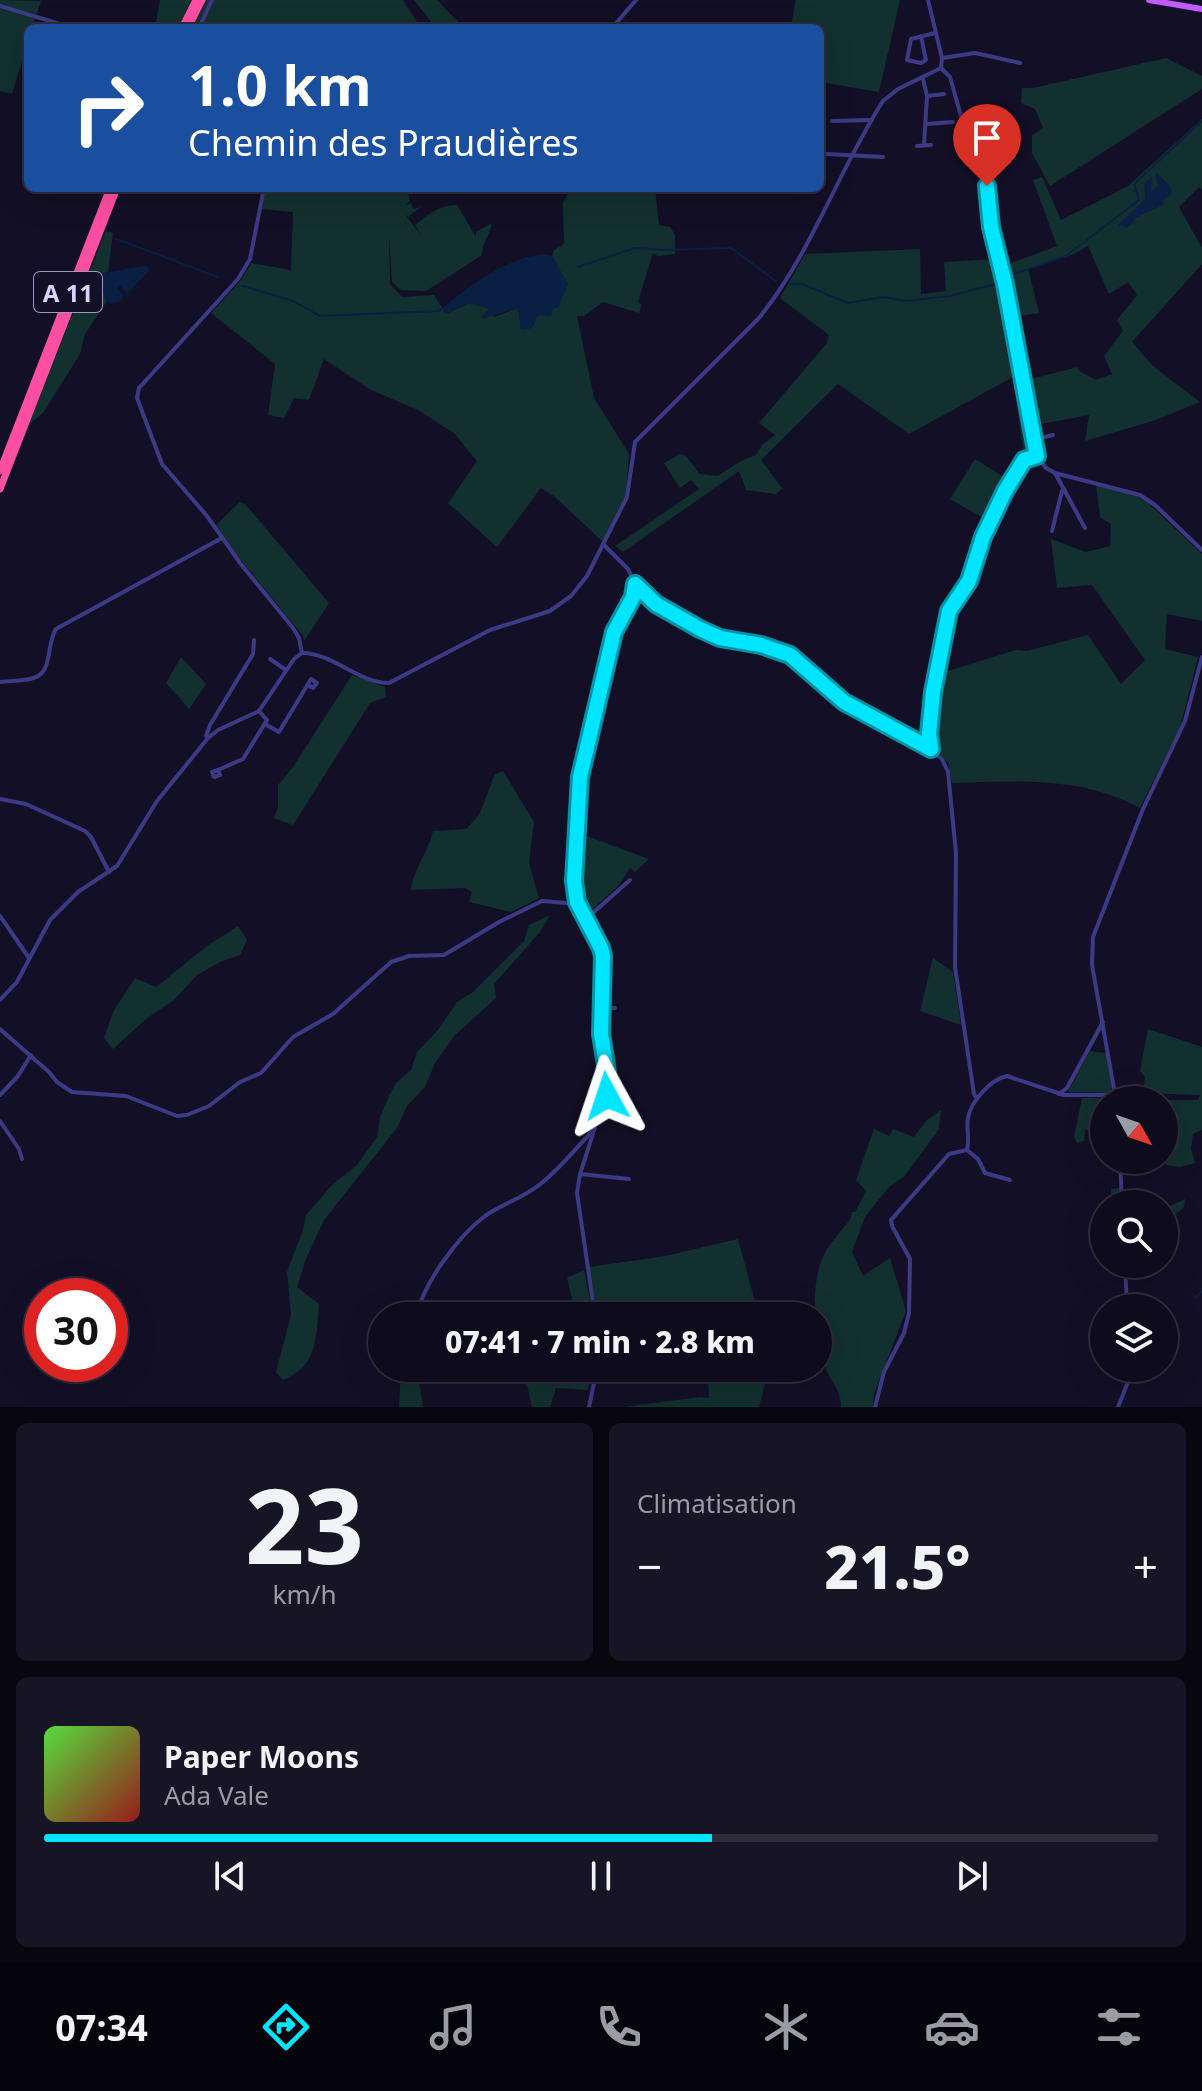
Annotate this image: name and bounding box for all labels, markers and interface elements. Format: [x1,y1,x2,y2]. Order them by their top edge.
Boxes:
text: 1.0 km [188,46,372,122]
icon: right [56,56,160,160]
pin [953,104,1021,186]
icon: arrive [965,116,1009,160]
text: Chemin des Praudières [188,118,579,167]
road number: A 11 [34,272,102,312]
position arrow [565,1054,649,1138]
north arrow [1090,1086,1178,1174]
map controls [1090,1086,1178,1382]
button: search [1090,1190,1178,1278]
speed limit sign: 30 [24,1278,128,1382]
button: layers [1090,1294,1178,1382]
text: 07:41 · 7 min · 2.8 km [445,1321,755,1362]
text: 23 [245,1453,364,1594]
text: Climatisation [637,1485,797,1521]
text: 21.5° [824,1525,971,1607]
text: − [637,1536,662,1596]
text: + [1133,1536,1158,1596]
text: km/h [273,1576,336,1612]
text: Paper Moons [164,1736,359,1777]
text: Ada Vale [164,1777,269,1813]
icon: previous [208,1854,252,1898]
icon: pause [579,1854,623,1898]
icon: next [950,1854,994,1898]
icon: directions [258,1999,314,2055]
icon: music [425,1999,481,2055]
icon: phone [591,1999,647,2055]
icon: climate [758,1999,814,2055]
icon: car [924,1999,980,2055]
icon: filters [1091,1999,1147,2055]
text: 07:34 [55,2003,148,2052]

